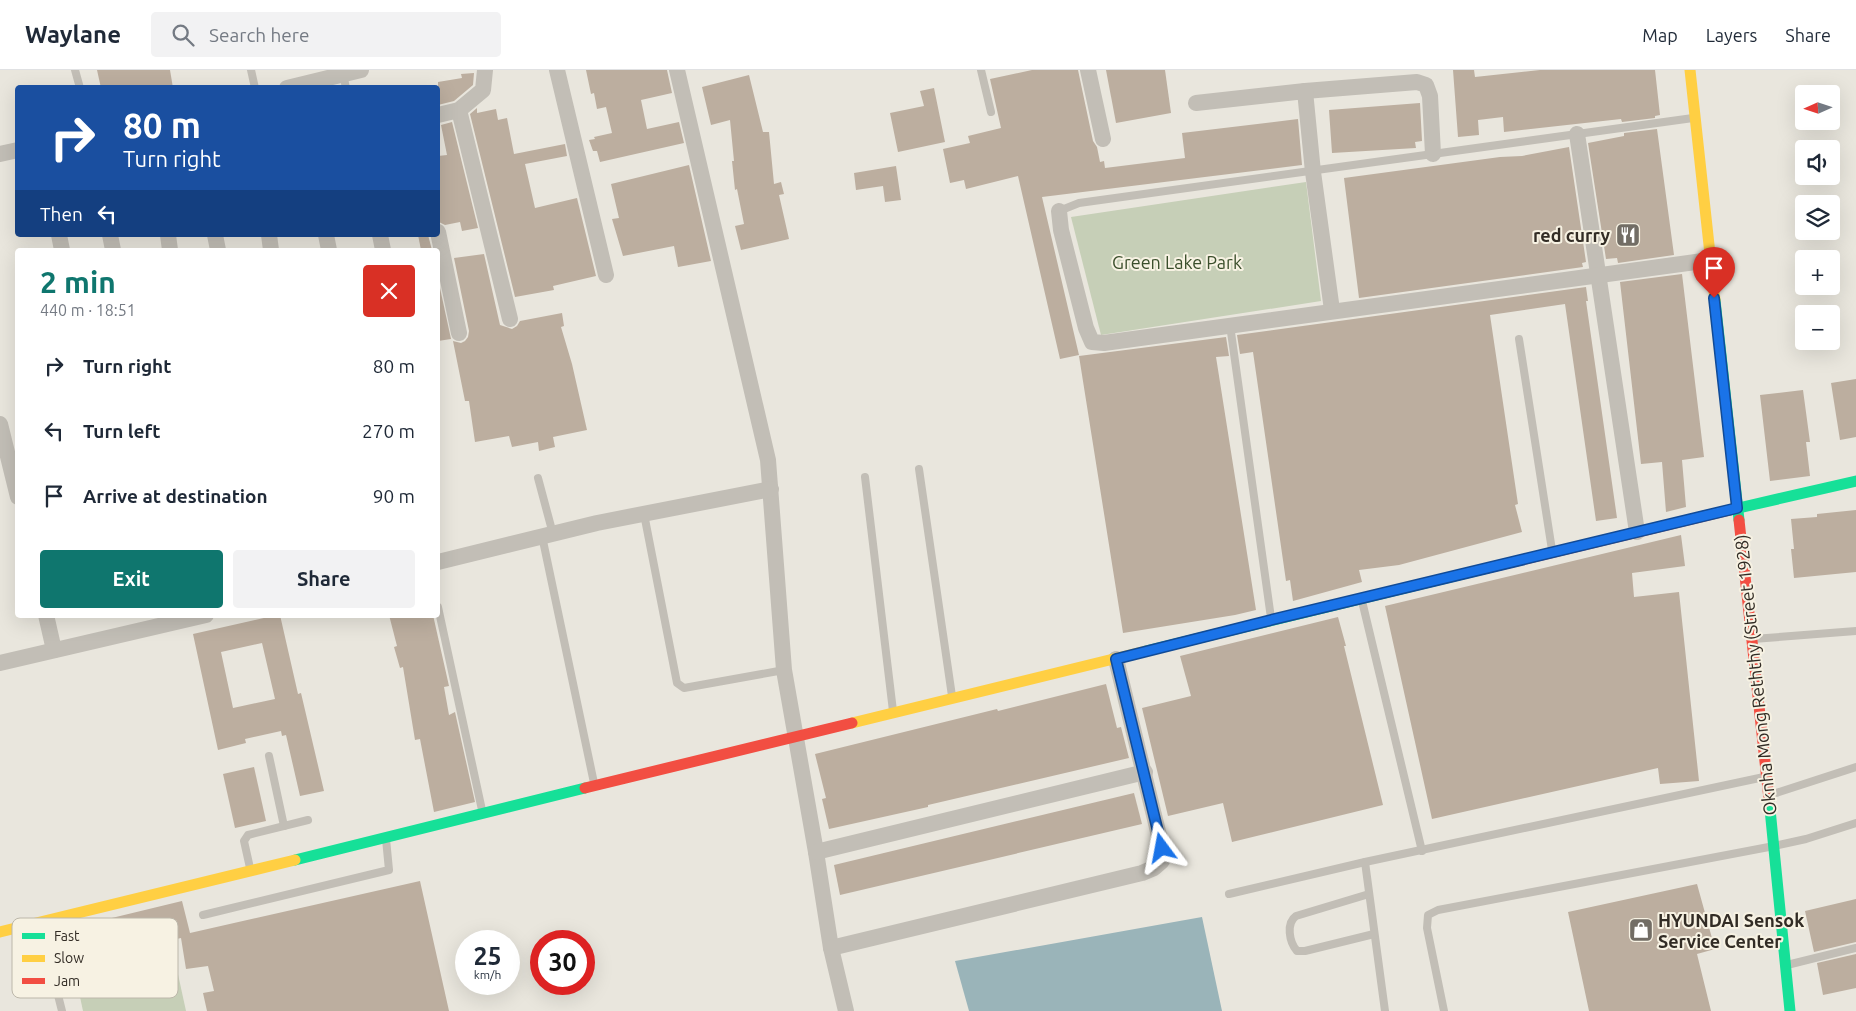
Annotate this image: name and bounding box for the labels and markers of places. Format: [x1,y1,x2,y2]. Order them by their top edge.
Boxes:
restaurant icon: red curry [1615,222,1641,248]
place label: red curry [1533,225,1610,245]
pin [1693,247,1735,298]
place label: HYUNDAI Sensok Service Center [1658,910,1804,951]
shop icon: HYUNDAI Sensok Service Center [1628,917,1654,943]

